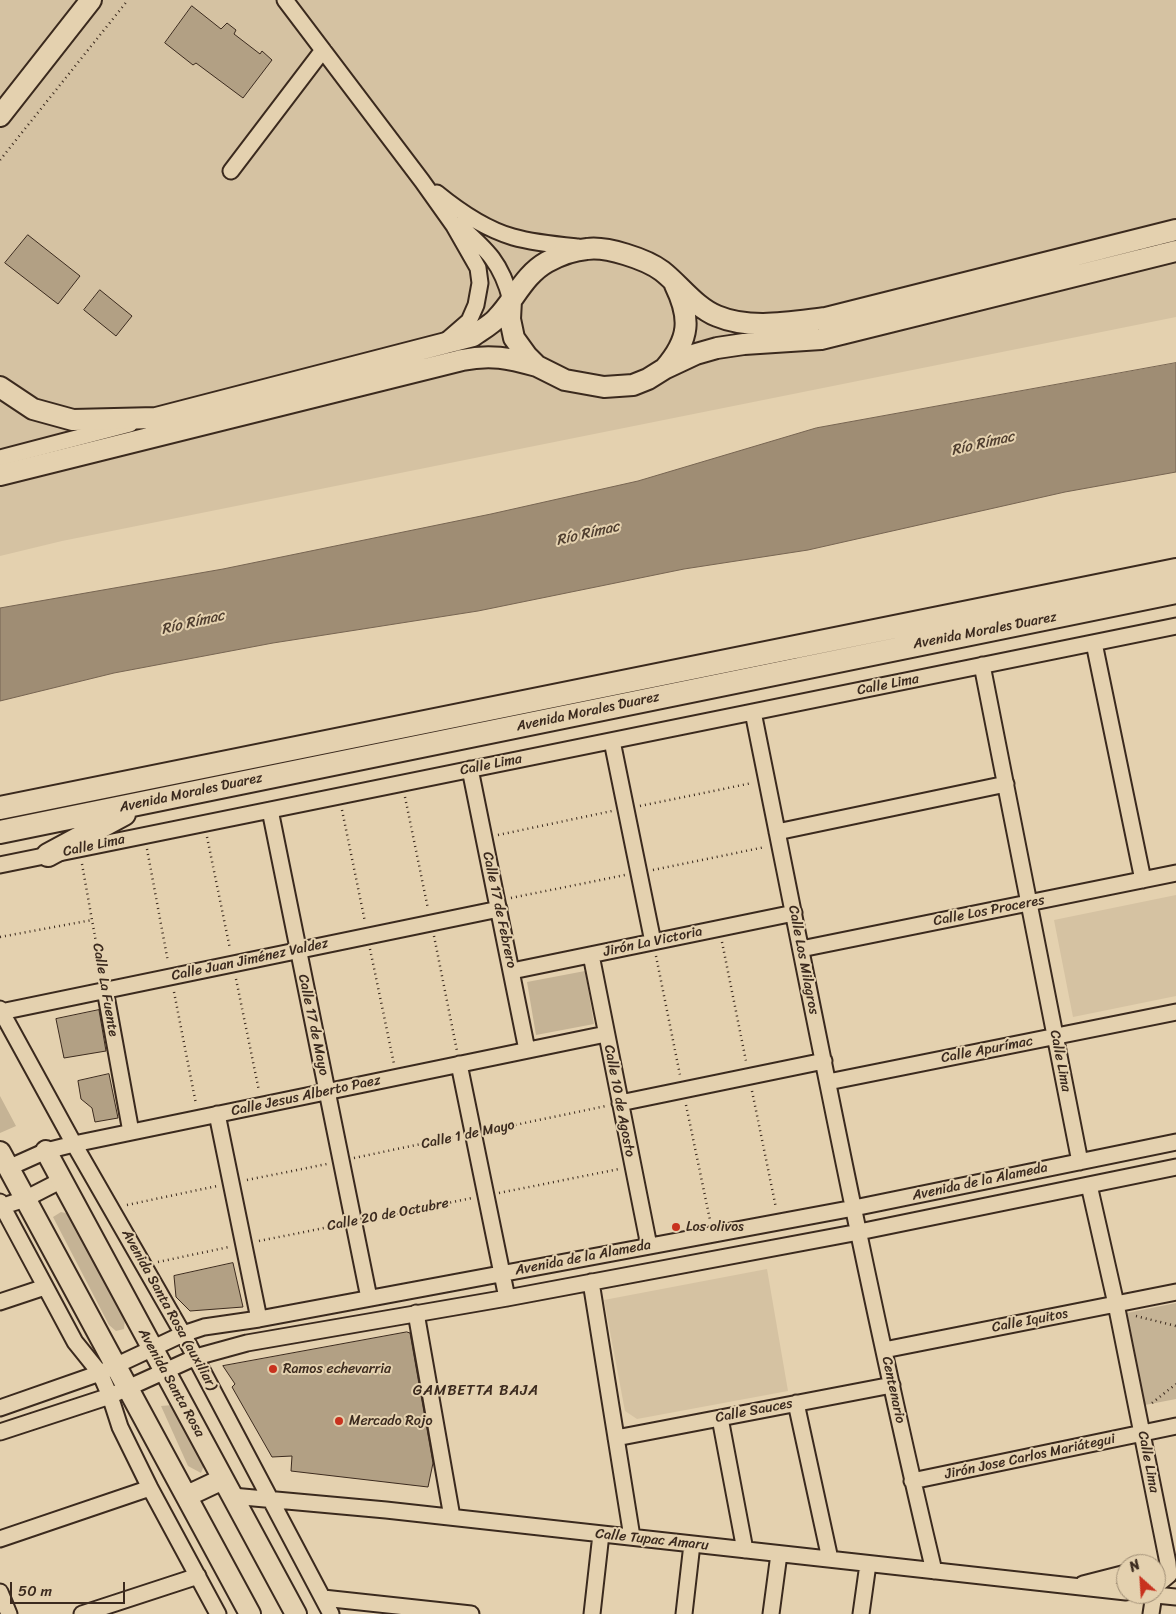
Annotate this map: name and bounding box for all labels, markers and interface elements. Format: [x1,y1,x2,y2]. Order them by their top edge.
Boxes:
water label: Río Rímac [950,428,1016,460]
water label: Río Rímac [555,518,621,550]
water label: Río Rímac [160,607,226,639]
street label: Avenida Morales Duarez [912,609,1058,653]
street label: Calle Lima [856,671,920,699]
street label: Avenida Morales Duarez [515,689,661,735]
street label: Calle Lima [459,751,523,779]
street label: Avenida Morales Duarez [118,770,264,816]
street label: Calle Lima [62,831,126,861]
street label: Calle 17 de Febrero [478,850,520,970]
street label: Calle Los Proceres [932,892,1046,930]
street label: Calle Los Milagros [784,904,822,1016]
street label: Jirón La Victoria [602,923,704,961]
street label: Calle Juan Jiménez Valdez [170,935,330,985]
street label: Calle La Fuente [89,942,121,1038]
street label: Calle 17 de Mayo [294,973,332,1077]
street label: Calle Lima [1046,1029,1074,1093]
street label: Calle Apurímac [940,1033,1034,1067]
street label: Calle 10 de Agosto [600,1044,638,1158]
street label: Calle Jesus Alberto Paez [230,1072,382,1120]
street label: Calle 1 de Mayo [420,1117,516,1153]
street label: Avenida de la Alameda [911,1159,1049,1205]
street label: Calle 20 de Octubre [326,1195,450,1235]
place label: Los olivos [686,1219,744,1235]
marker: Los olivos [670,1221,682,1233]
street label: Avenida Santa Rosa (auxiliar) [118,1227,220,1393]
street label: Avenida de la Alameda [514,1237,652,1279]
street label: Calle Iquitos [991,1305,1069,1337]
street label: Avenida Santa Rosa [134,1326,208,1440]
street label: Centenario [878,1355,908,1425]
place label: Ramos echevarria [283,1361,391,1377]
marker: Ramos echevarria [267,1363,279,1375]
district label: GAMBETTA BAJA [411,1382,541,1400]
street label: Calle Sauces [714,1395,794,1427]
place label: Mercado Rojo [349,1413,433,1429]
marker: Mercado Rojo [333,1415,345,1427]
street label: Calle Lima [1134,1430,1162,1494]
street label: Jirón Jose Carlos Mariátegui [943,1431,1117,1483]
street label: Calle Tupac Amaru [595,1526,709,1554]
text: N [1125,1553,1144,1579]
north arrow [1116,1554,1166,1604]
scale bar [12,1572,128,1604]
text: 50 m [18,1578,52,1604]

